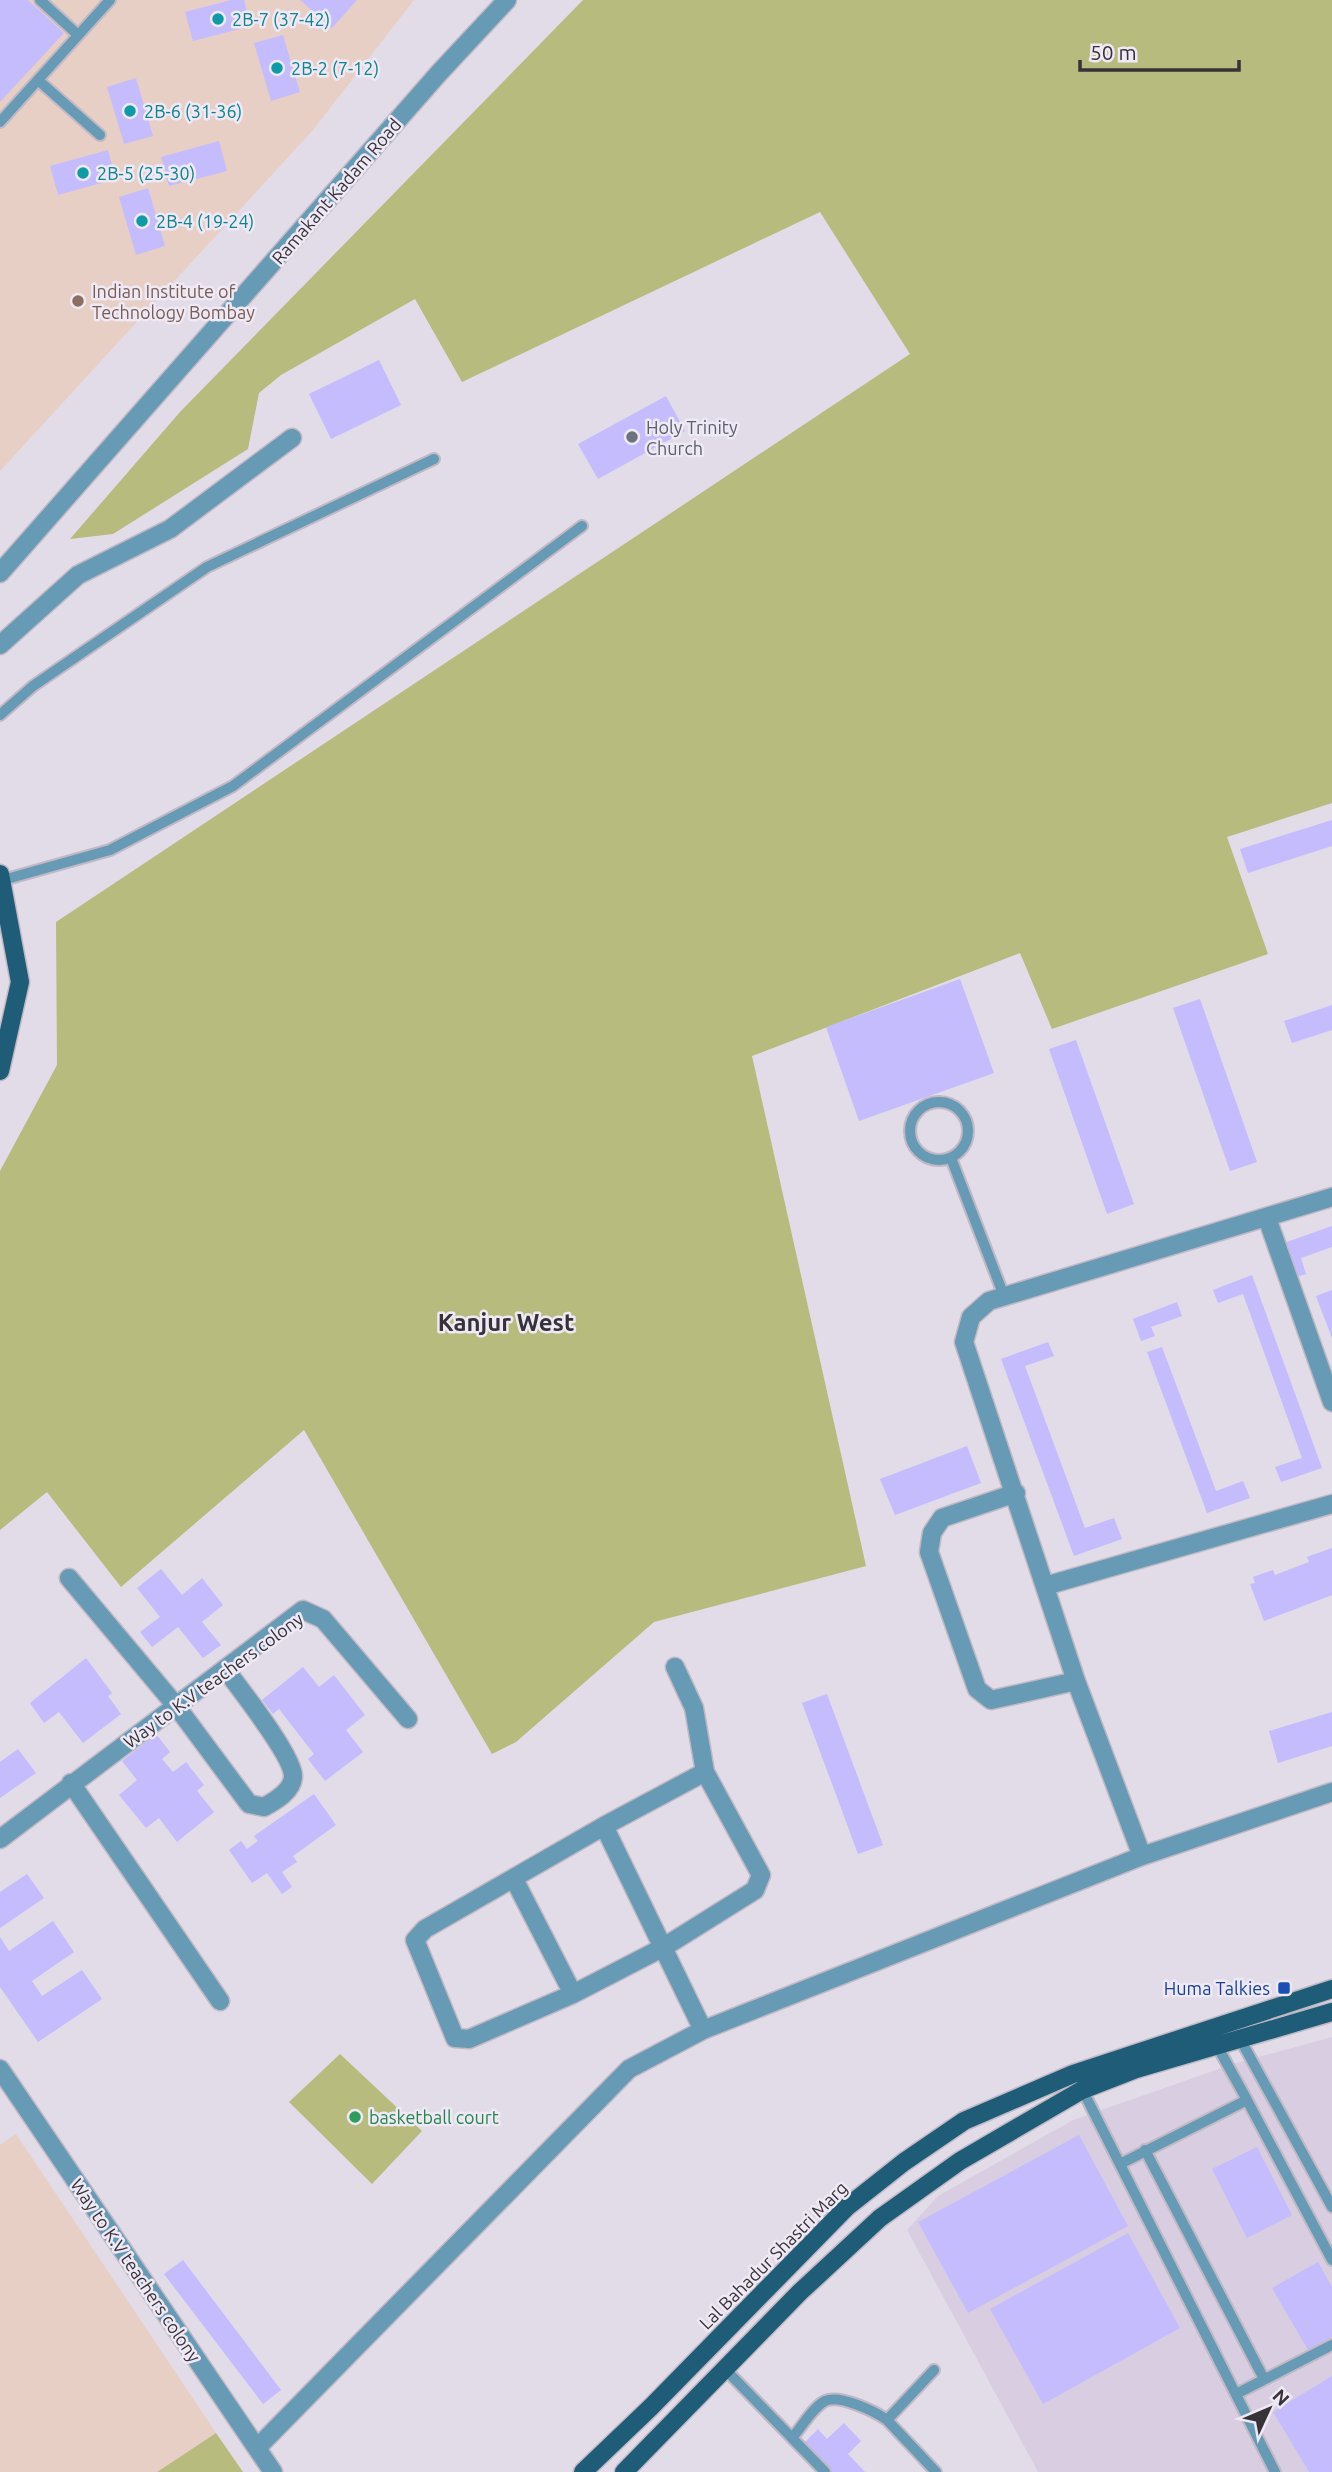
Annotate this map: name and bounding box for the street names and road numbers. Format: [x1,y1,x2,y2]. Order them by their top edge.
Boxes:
street label: Ramakant Kadam Road [267,114,405,268]
street label: Way to K.V teachers colony [120,1608,307,1752]
street label: Way to K.V teachers colony [67,2175,205,2366]
street label: Lal Bahadur Shastri Marg [695,2177,851,2333]

